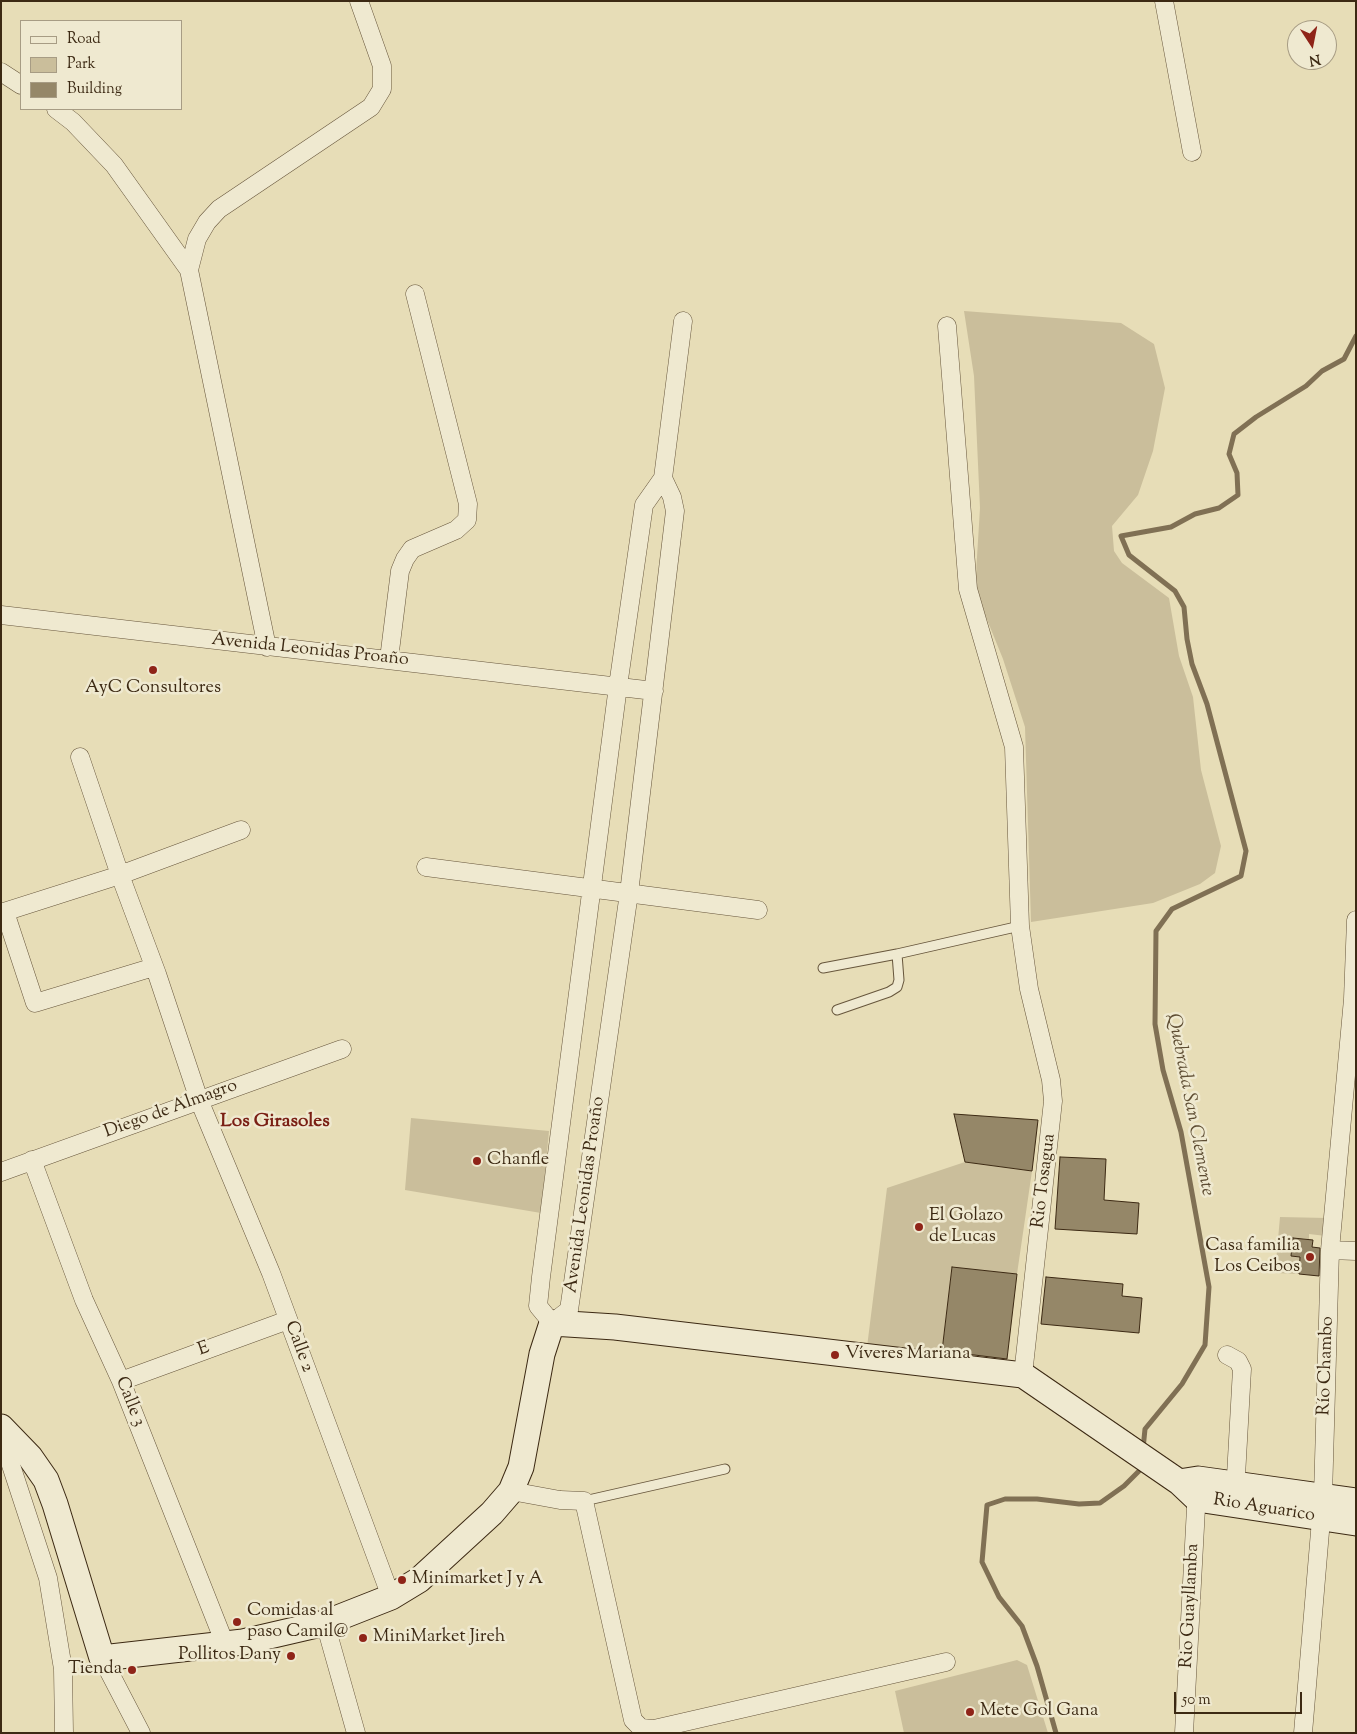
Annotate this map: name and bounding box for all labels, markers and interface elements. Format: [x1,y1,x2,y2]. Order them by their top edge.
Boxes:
legend [20,20,182,110]
north arrow [1287,20,1337,70]
text: Road [67,29,101,50]
text: N [1307,48,1322,70]
text: Park [67,54,96,75]
text: Building [67,79,122,100]
street label: Avenida Leonidas Proaño [210,630,410,672]
marker: AyC Consultores [147,664,159,676]
place label: AyC Consultores [85,678,221,700]
water label: Quebrada San Clemente [1160,1012,1218,1198]
street label: Diego de Almagro [101,1076,241,1144]
street label: Avenida Leonidas Proaño [562,1095,610,1295]
district label: Los Girasoles [220,1112,330,1134]
street label: Rio Tosagua [1028,1132,1062,1230]
place label: Chanfle [487,1150,549,1172]
marker: Chanfle [471,1155,483,1167]
place label: El Golazo de Lucas [929,1206,1003,1248]
marker: El Golazo de Lucas [913,1221,925,1233]
place label: Casa familia Los Ceibos [1205,1236,1300,1278]
marker: Casa familia Los Ceibos [1304,1251,1316,1263]
street label: Río Chambo [1314,1316,1340,1416]
street label: Calle 2 [279,1318,317,1376]
street label: E [195,1338,213,1362]
place label: Víveres Mariana [845,1344,970,1366]
marker: Víveres Mariana [829,1349,841,1361]
street label: Calle 3 [109,1374,149,1430]
street label: Rio Aguarico [1212,1490,1316,1528]
street label: Rio Guayllamba [1177,1543,1205,1669]
place label: Minimarket J y A [412,1569,543,1591]
marker: Minimarket J y A [396,1574,408,1586]
place label: Comidas al paso Camil@ [247,1601,348,1644]
marker: Comidas al paso Camil@ [231,1616,243,1628]
place label: MiniMarket Jireh [373,1627,505,1649]
marker: MiniMarket Jireh [357,1632,369,1644]
place label: Pollitos Dany [178,1645,281,1667]
marker: Pollitos Dany [285,1650,297,1662]
place label: Tienda [68,1659,122,1681]
marker: Tienda [126,1664,138,1676]
scale bar [1177,1682,1304,1714]
text: 50 m [1182,1690,1211,1711]
place label: Mete Gol Gana [980,1701,1098,1723]
marker: Mete Gol Gana [964,1706,976,1718]

